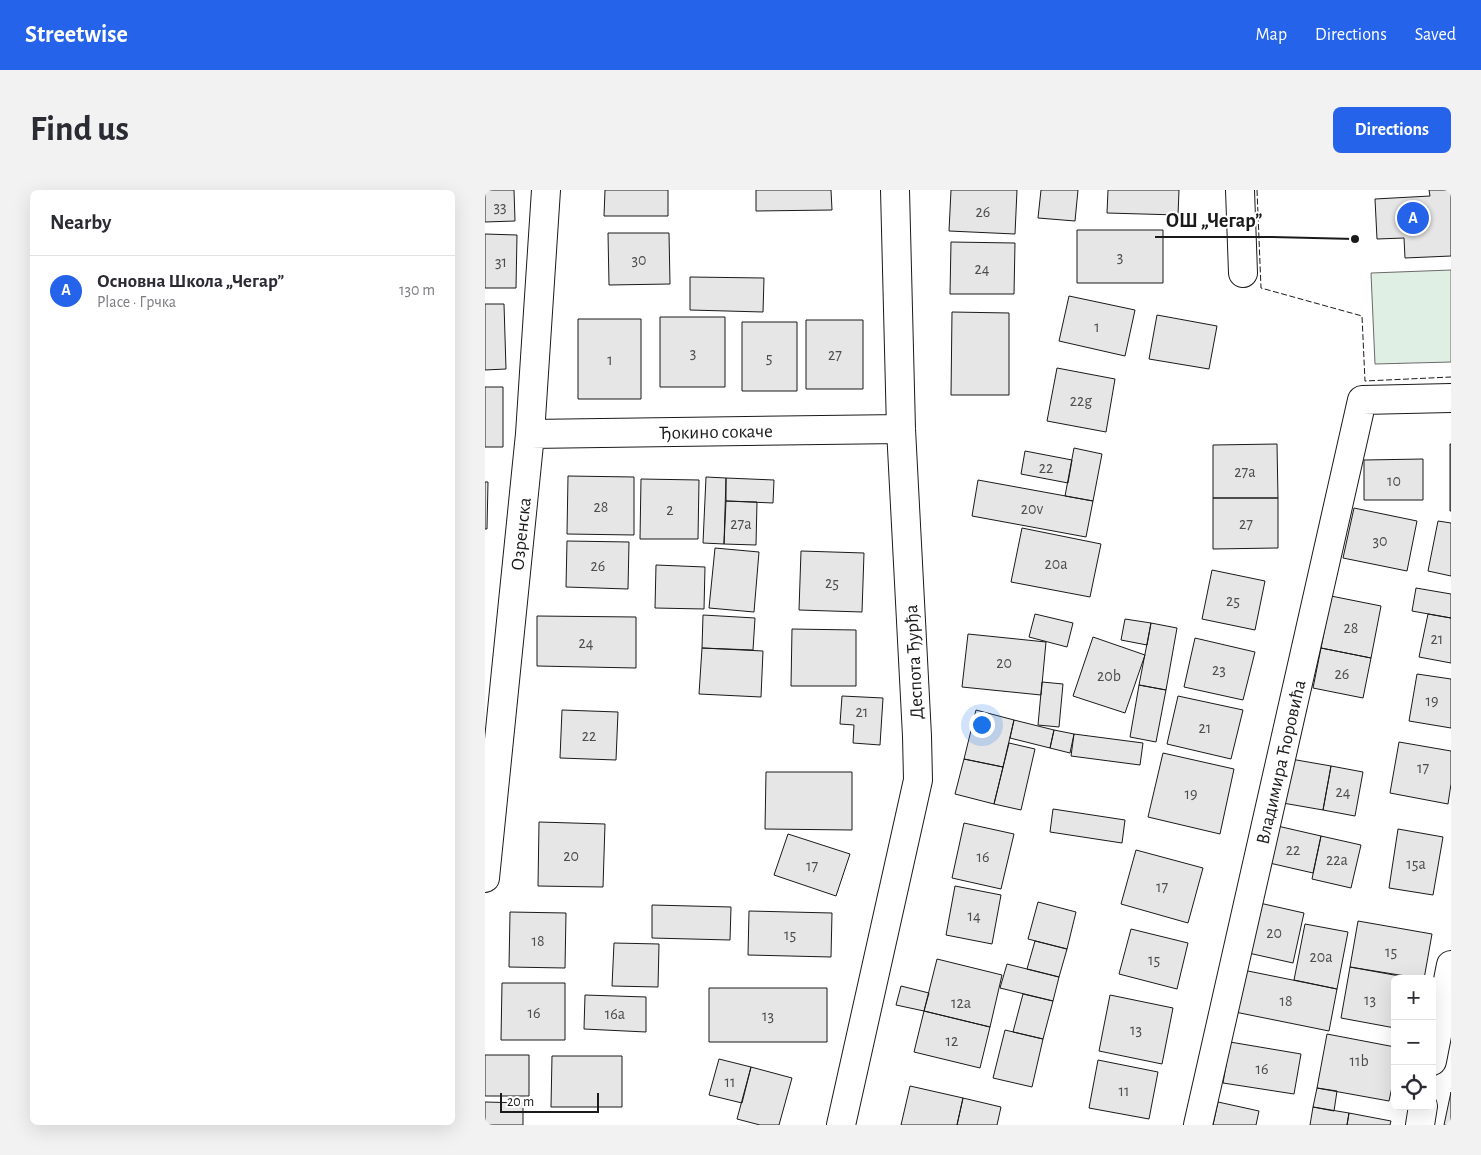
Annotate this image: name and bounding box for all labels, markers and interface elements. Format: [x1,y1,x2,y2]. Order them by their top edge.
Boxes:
text: Streetwise [25,23,128,47]
text: Map [1256,26,1287,44]
text: Directions [1315,26,1387,44]
text: Saved [1415,26,1456,44]
button: Directions [1333,107,1451,153]
text: Find us [30,112,129,147]
house number: 33 [493,199,507,215]
pin: A [1397,199,1429,237]
callout: ОШ „Чегар” [1155,202,1272,237]
house number: 26 [976,204,990,220]
text: ОШ „Чегар” [1166,211,1262,231]
text: Nearby [50,212,111,233]
house number: 3 [1117,249,1123,265]
house number: 30 [631,252,647,268]
house number: 31 [495,254,507,270]
house number: 24 [975,261,990,277]
text: Основна Школа „Чегар” [97,272,284,291]
text: A [61,282,71,298]
text: 130 m [399,282,435,298]
text: Place · Грчка [97,294,176,310]
house number: 1 [1094,319,1100,335]
house number: 3 [690,345,696,361]
house number: 27 [828,347,842,363]
house number: 5 [766,350,772,366]
house number: 1 [607,352,613,368]
house number: 22g [1070,393,1092,409]
street label: Ђокино сокаче [659,422,773,443]
house number: 22 [1039,460,1053,476]
house number: 27a [1234,464,1256,480]
house number: 10 [1387,473,1401,489]
street label: Озренска [508,496,535,572]
house number: 28 [594,499,608,515]
house number: 20v [1021,501,1043,517]
house number: 2 [666,502,674,518]
house number: 27a [730,516,752,532]
house number: 27 [1239,516,1253,532]
house number: 30 [1372,533,1388,549]
house number: 20a [1044,556,1068,572]
house number: 26 [591,558,605,574]
house number: 25 [825,575,839,591]
house number: 25 [1226,593,1240,609]
street label: Деспота Ђурђа [902,604,927,720]
house number: 28 [1344,620,1358,636]
house number: 21 [1431,631,1443,647]
house number: 24 [579,635,594,651]
house number: 20 [996,655,1012,671]
house number: 23 [1212,662,1226,678]
house number: 26 [1335,666,1349,682]
house number: 20b [1097,668,1121,684]
street label: Владимира Ћоровића [1253,678,1310,846]
house number: 19 [1425,693,1439,709]
house number: 21 [856,704,868,720]
your location [969,712,995,738]
house number: 21 [1199,720,1211,736]
house number: 22 [582,728,596,744]
house number: 17 [1417,760,1429,776]
house number: 24 [1336,784,1351,800]
house number: 19 [1184,786,1198,802]
house number: 22 [1286,842,1300,858]
house number: 20 [563,848,579,864]
house number: 16 [976,849,990,865]
house number: 22a [1326,852,1348,868]
house number: 15a [1406,856,1426,872]
house number: 17 [806,858,818,874]
house number: 17 [1156,879,1168,895]
house number: 14 [967,908,981,924]
house number: 20 [1266,925,1282,941]
house number: 15 [784,927,796,943]
house number: 18 [531,933,545,949]
house number: 15 [1385,944,1397,960]
house number: 20a [1309,949,1333,965]
house number: 15 [1148,952,1160,968]
map controls [1391,975,1436,1110]
button: + [1391,975,1436,1020]
house number: 13 [1364,992,1376,1008]
house number: 18 [1279,993,1293,1009]
house number: 12a [951,995,971,1011]
house number: 16 [527,1005,541,1021]
house number: 16a [605,1006,625,1022]
house number: 13 [762,1008,774,1024]
button: − [1391,1020,1436,1065]
house number: 13 [1130,1022,1142,1038]
house number: 12 [946,1033,958,1049]
house number: 11b [1349,1053,1369,1069]
house number: 16 [1255,1061,1269,1077]
button: locate [1391,1065,1436,1110]
house number: 11 [724,1074,736,1090]
house number: 11 [1118,1083,1130,1099]
scale bar [500,1090,599,1113]
text: 20 m [507,1095,534,1109]

